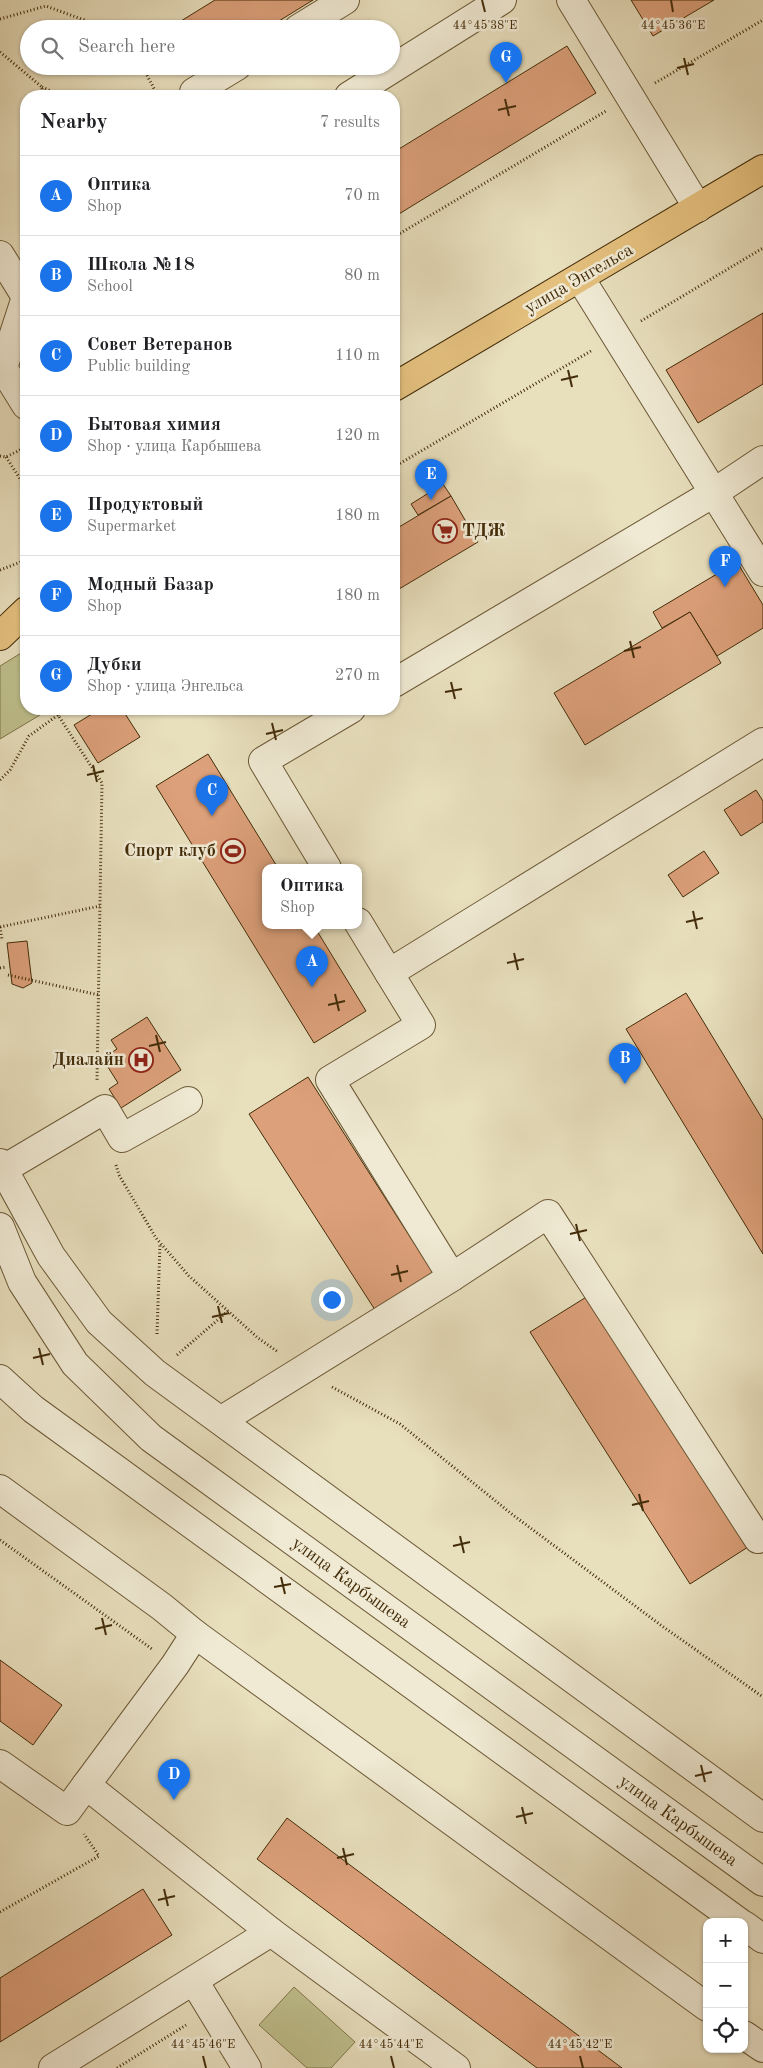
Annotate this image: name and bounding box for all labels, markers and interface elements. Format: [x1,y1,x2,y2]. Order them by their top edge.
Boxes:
text: 44°45'38"E [453,19,517,32]
text: 44°45'36"E [641,19,705,32]
search box [20,20,400,75]
icon: search [38,34,66,62]
text: Search here [78,38,175,57]
pin: G [490,42,522,83]
text: Nearby [40,112,108,133]
text: 7 results [320,115,380,131]
text: Оптика [87,176,151,195]
text: A [50,188,62,204]
text: 70 m [344,188,380,204]
text: Shop [87,199,122,215]
street label: улица Энгельса [522,241,636,317]
text: Школа №18 [87,256,195,275]
text: B [50,268,62,284]
text: 80 m [344,268,380,284]
text: School [87,279,133,295]
text: Совет Ветеранов [87,336,233,355]
text: C [51,348,61,364]
text: 110 m [335,348,380,364]
text: Public building [87,359,190,375]
text: Бытовая химия [87,416,221,435]
text: D [50,428,62,444]
text: 120 m [335,428,380,444]
text: Shop · улица Карбышева [87,439,261,455]
pin: E [415,459,447,500]
text: Продуктовый [87,496,203,515]
text: E [50,508,62,524]
text: 180 m [335,508,380,524]
supermarket icon: ТДЖ [432,518,458,544]
text: Supermarket [87,519,176,535]
place label: ТДЖ [462,522,506,540]
pin: F [709,546,741,587]
text: Модный Базар [87,576,214,595]
text: F [51,588,61,604]
text: 180 m [335,588,380,604]
text: Shop [87,599,122,615]
text: Дубки [87,656,142,675]
text: G [50,668,62,684]
text: 270 m [335,668,380,684]
text: Shop · улица Энгельса [87,679,244,695]
pin: C [196,775,228,816]
sports icon: Спорт клуб [220,838,246,864]
place label: Спорт клуб [124,842,216,860]
popup [262,864,362,929]
text: Оптика [280,877,344,896]
text: Shop [280,900,315,916]
pin: A [296,946,328,987]
pin: B [609,1043,641,1084]
hospital icon: Диалайн [128,1047,154,1073]
place label: Диалайн [52,1051,124,1069]
your location [319,1287,345,1313]
street label: улица Карбышева [288,1534,414,1632]
pin: D [158,1759,190,1800]
street label: улица Карбышева [615,1772,741,1870]
map controls [703,1918,748,2053]
button: + [703,1918,748,1963]
button: − [703,1963,748,2008]
button: locate [703,2008,748,2053]
text: 44°45'46"E [171,2038,235,2051]
text: 44°45'44"E [359,2038,423,2051]
text: 44°45'42"E [548,2038,612,2051]

